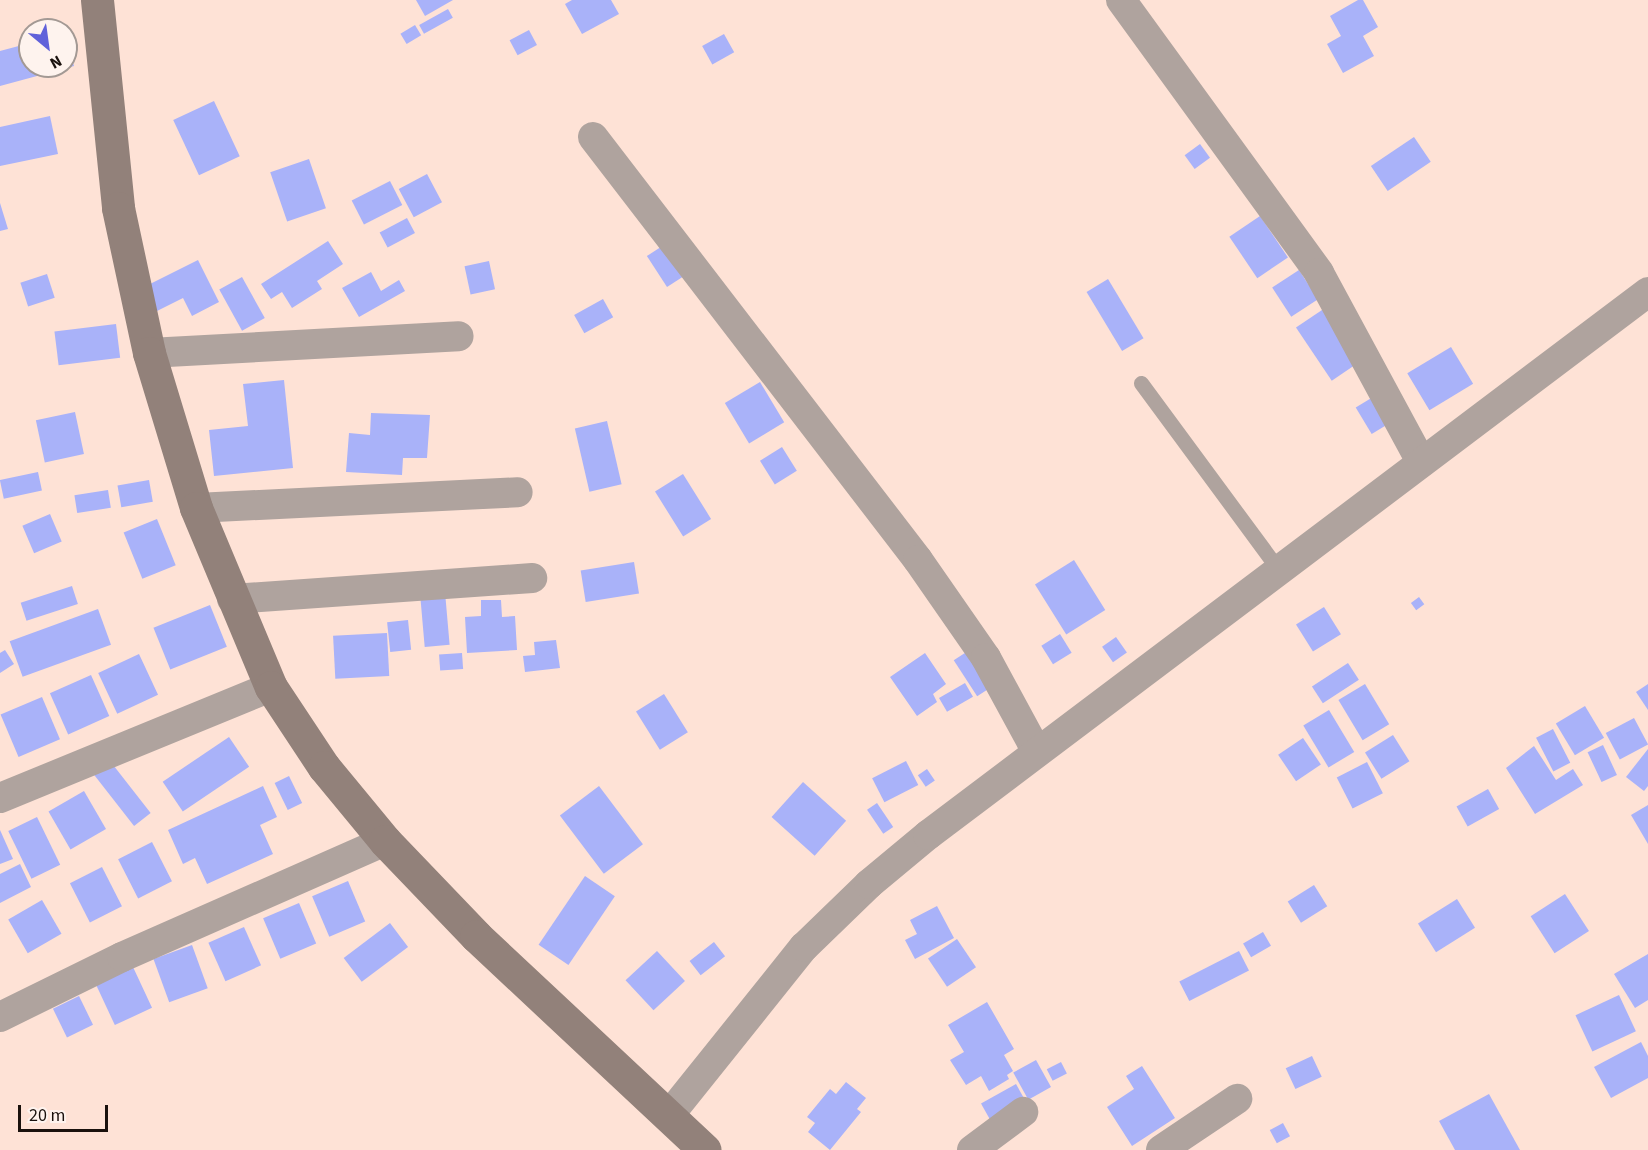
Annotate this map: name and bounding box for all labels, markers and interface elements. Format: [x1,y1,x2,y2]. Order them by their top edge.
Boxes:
north arrow [18,18,78,78]
text: N [46,50,66,74]
scale bar [21,1093,111,1131]
text: 20 m [29,1103,65,1128]

